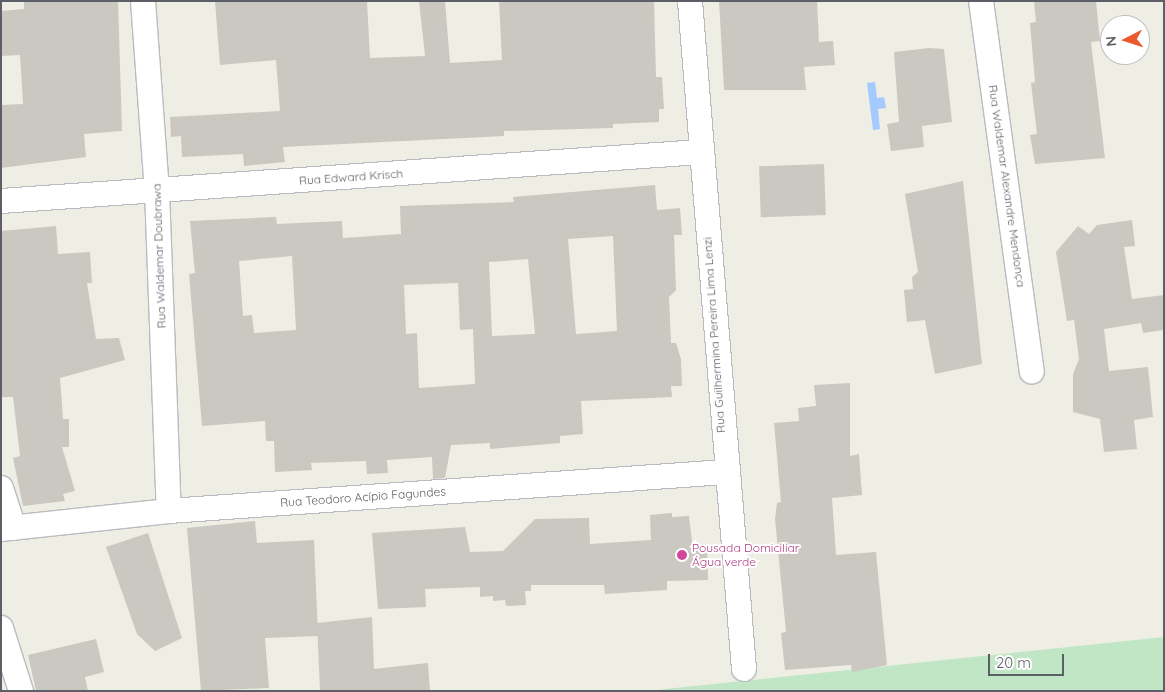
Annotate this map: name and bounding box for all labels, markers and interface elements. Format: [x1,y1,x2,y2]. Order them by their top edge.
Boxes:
north arrow [1100,15,1150,65]
text: N [1102,35,1120,47]
street label: Rua Waldemar Alexandre Mendonça [986,84,1028,288]
street label: Rua Edward Krisch [298,166,404,188]
street label: Rua Waldemar Doubrawa [149,183,169,329]
street label: Rua Guilhermina Pereira Lima Lenzi [700,237,728,433]
street label: Rua Teodoro Acípio Fagundes [280,484,446,510]
place label: Pousada Domiciliar Água verde [692,541,799,569]
marker: Pousada Domiciliar Água verde [676,549,688,561]
scale bar [990,644,1066,676]
text: 20 m [996,653,1031,672]

